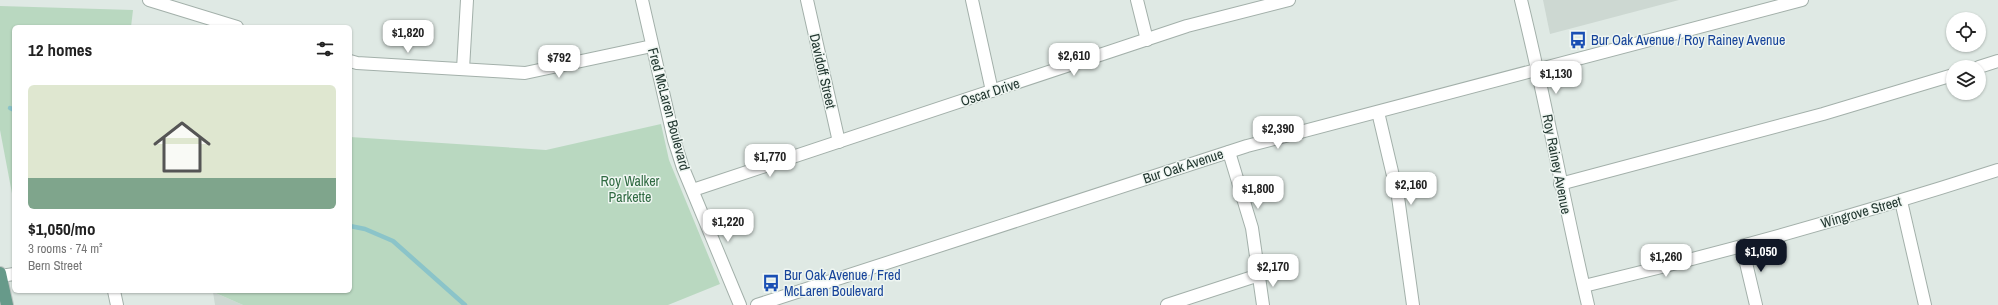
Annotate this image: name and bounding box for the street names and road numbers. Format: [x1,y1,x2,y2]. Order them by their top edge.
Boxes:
street label: Davidoff Street [806,32,840,110]
street label: Fred McLaren Boulevard [644,46,694,172]
street label: Oscar Drive [958,74,1022,110]
street label: Roy Rainey Avenue [1539,113,1575,215]
street label: Bur Oak Avenue [1141,145,1225,187]
street label: Wingrove Street [1819,192,1903,232]

